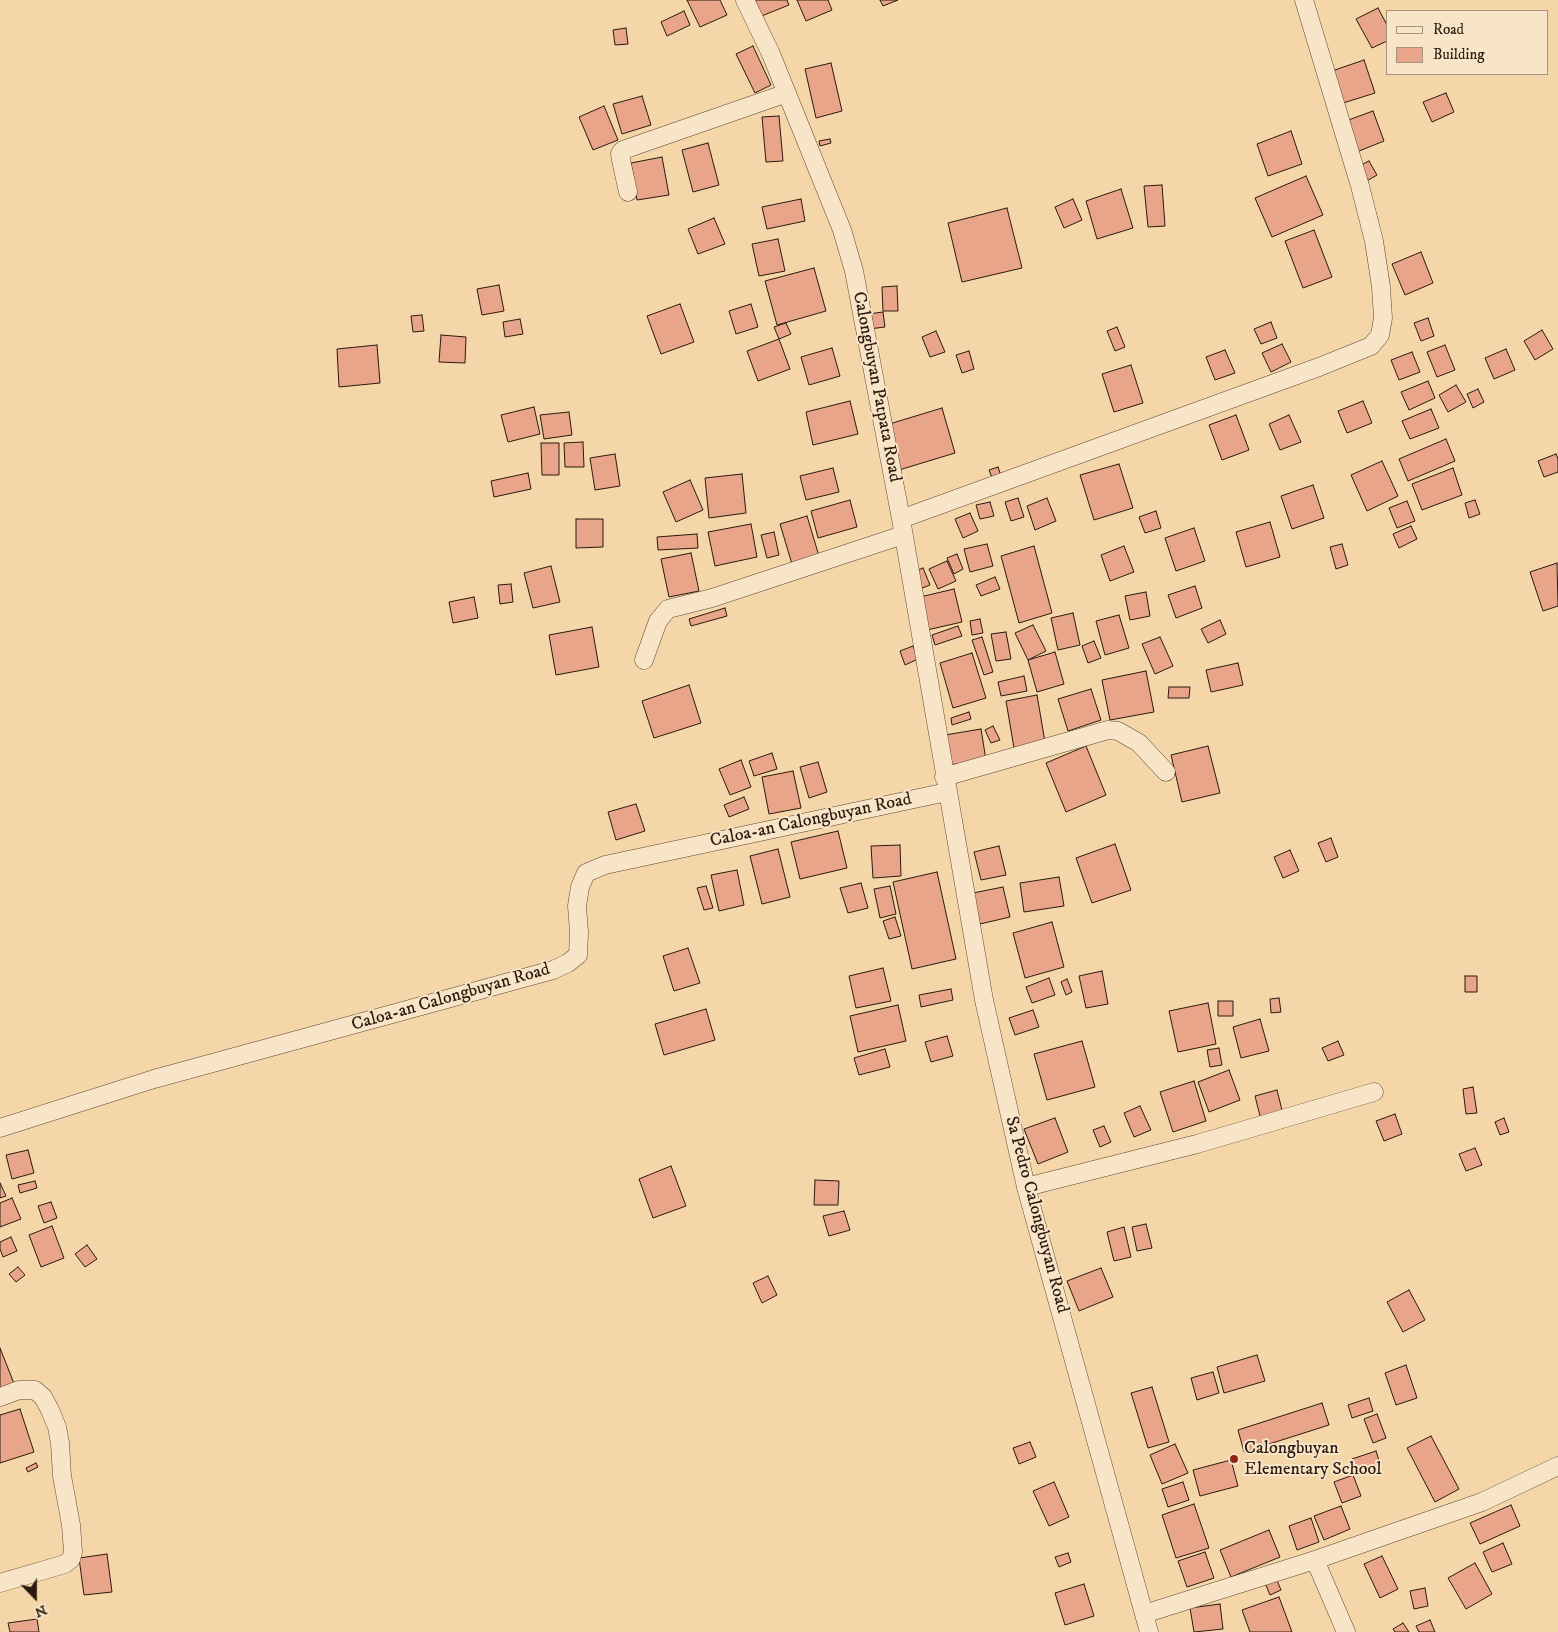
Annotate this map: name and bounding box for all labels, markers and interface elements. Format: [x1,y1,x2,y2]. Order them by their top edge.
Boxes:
legend [1386,10,1548,75]
text: Road [1433,20,1464,39]
text: Building [1433,45,1485,64]
street label: Calongbuyan Patpata Road [847,290,905,484]
street label: Caloa-an Calongbuyan Road [708,789,914,853]
street label: Caloa-an Calongbuyan Road [349,959,553,1037]
street label: Sa Pedro Calongbuyan Road [999,1114,1073,1316]
place label: Calongbuyan Elementary School [1244,1438,1382,1480]
marker: Calongbuyan Elementary School [1228,1453,1240,1465]
north arrow [10,1572,60,1622]
text: N [32,1600,49,1621]

